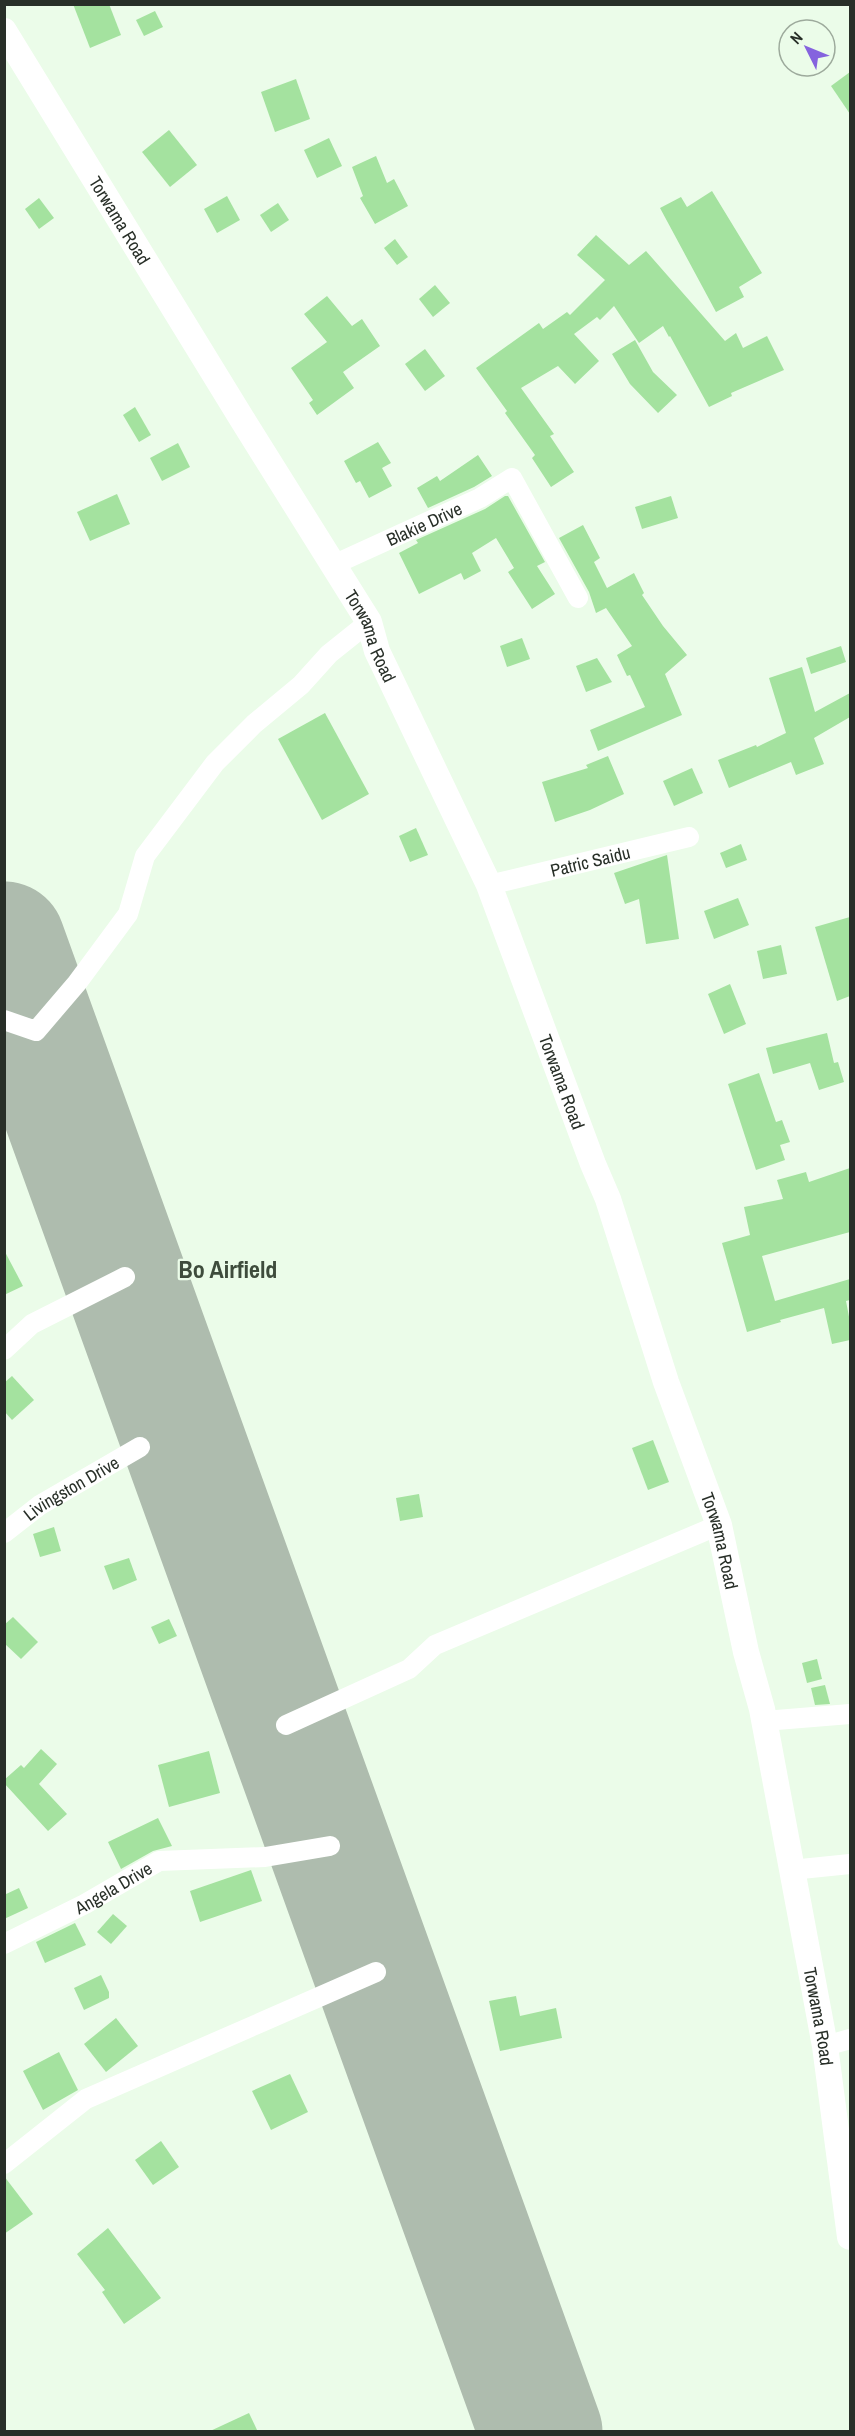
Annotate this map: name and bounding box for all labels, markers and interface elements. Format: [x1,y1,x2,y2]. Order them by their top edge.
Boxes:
north arrow [777,18,837,78]
text: N [785,27,807,49]
street label: Torwama Road [83,171,157,269]
street label: Blakie Drive [382,495,466,552]
street label: Torwama Road [339,585,403,686]
street label: Patric Saidu [548,839,633,882]
street label: Torwama Road [533,1031,591,1133]
district label: Bo Airfield [179,1253,277,1285]
street label: Livingston Drive [18,1449,123,1526]
street label: Torwama Road [695,1489,745,1591]
street label: Angela Drive [70,1855,156,1920]
street label: Torwama Road [798,1965,840,2067]

